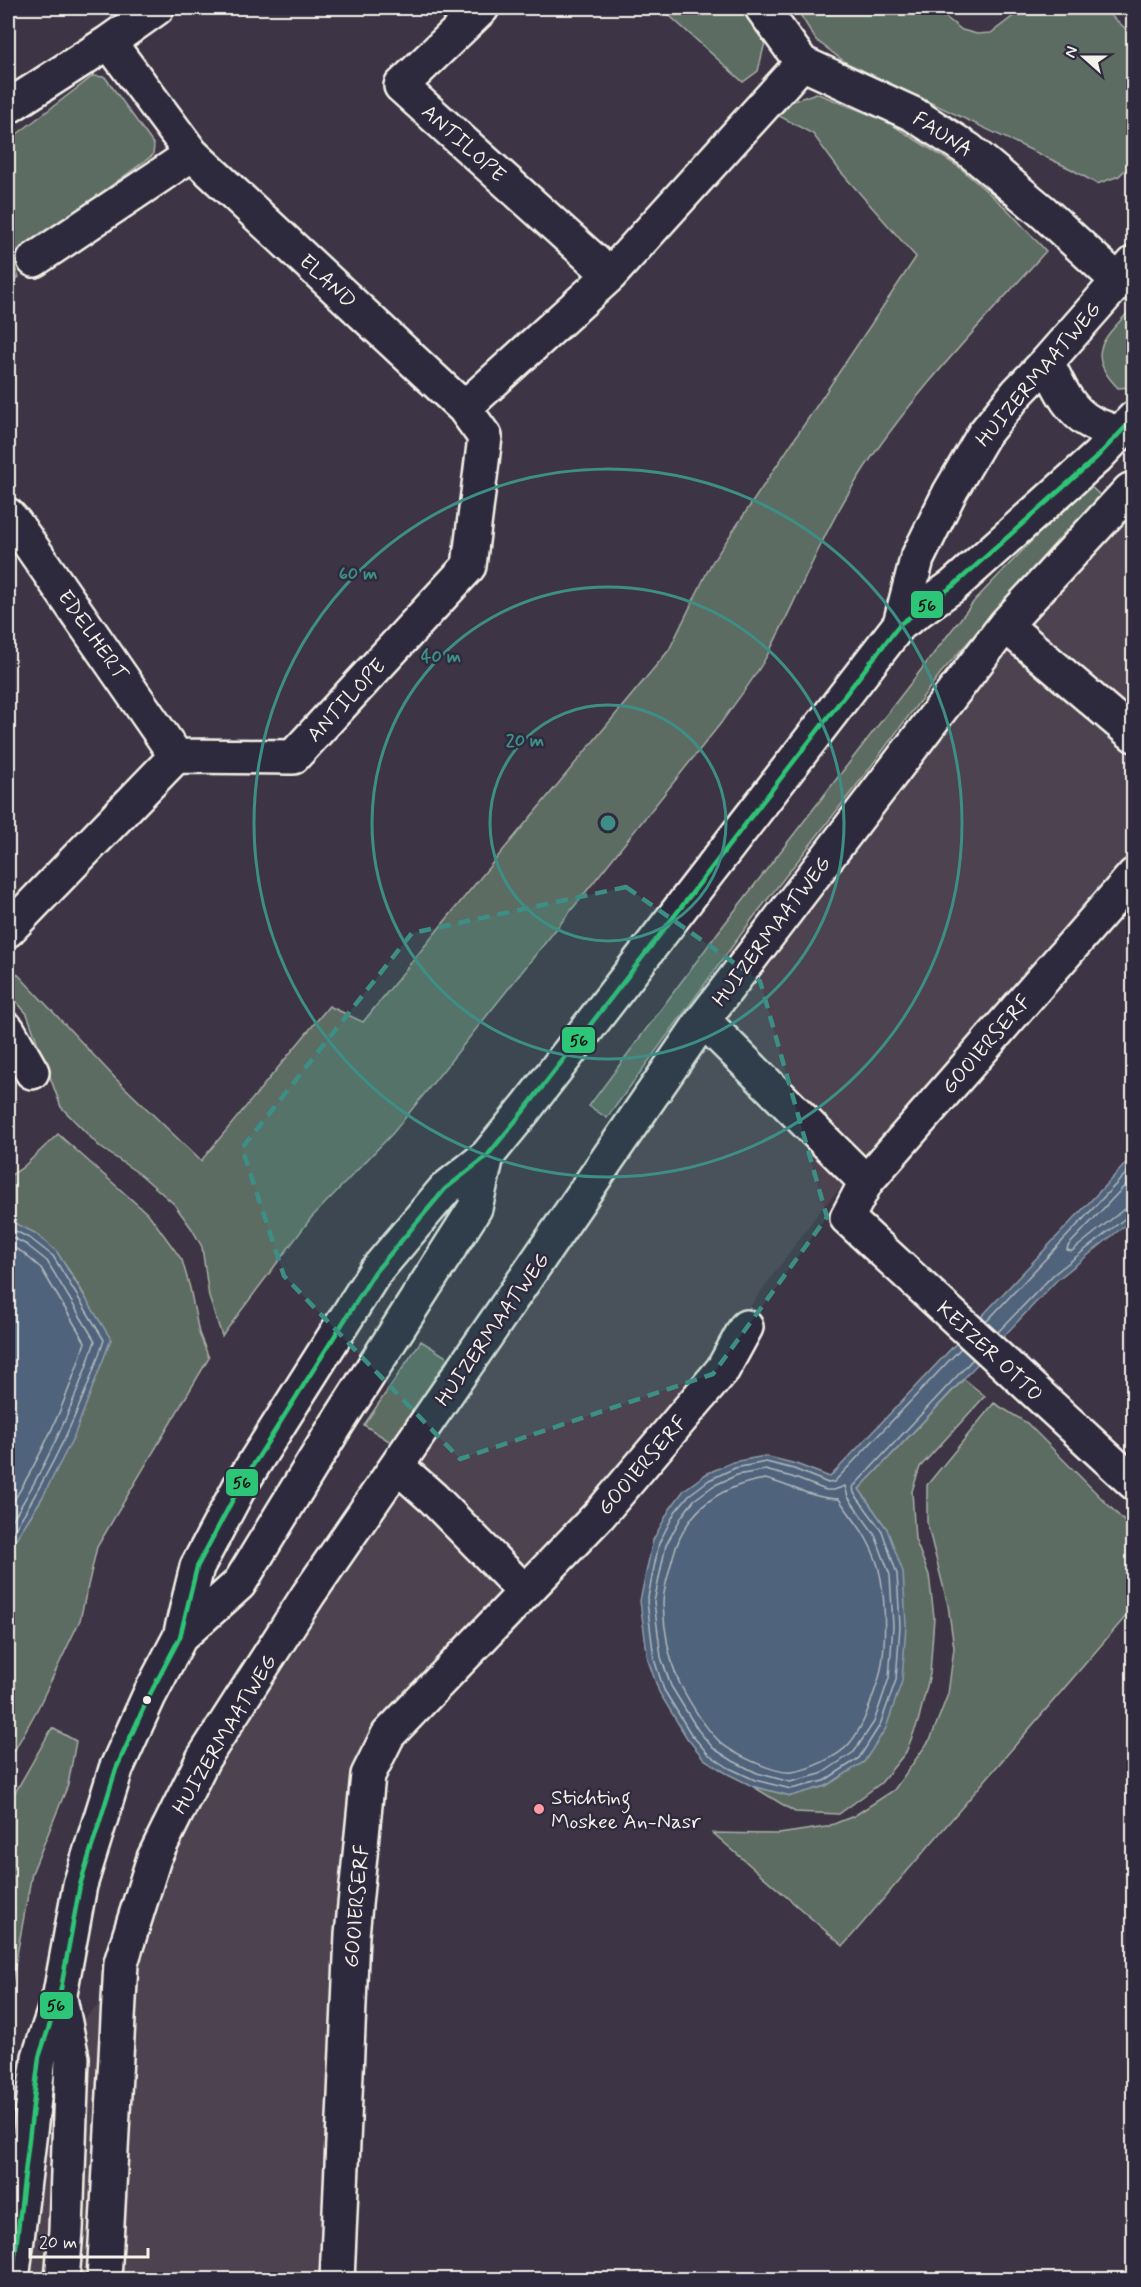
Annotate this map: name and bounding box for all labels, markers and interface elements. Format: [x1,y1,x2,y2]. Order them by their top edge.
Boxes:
north arrow [1054,27,1114,87]
text: N [1060,43,1083,61]
street label: ANTILOPE [415,98,511,189]
street label: FAUNA [907,105,978,164]
street label: ELAND [293,248,362,315]
street label: HUIZERMAATWEG [970,296,1108,453]
text: 60 m [339,562,377,586]
street label: EDELHERT [51,585,134,687]
line badge: 56 [910,590,944,619]
text: 56 [918,596,936,617]
text: 40 m [421,645,461,669]
street label: ANTILOPE [301,653,393,748]
text: 20 m [506,729,544,753]
centre of rings [598,813,618,833]
street label: HUIZERMAATWEG [706,850,838,1013]
street label: GOOIERSERF [936,989,1038,1101]
line badge: 56 [561,1026,596,1054]
text: 56 [570,1031,588,1052]
street label: HUIZERMAATWEG [429,1247,556,1412]
street label: KEIZER OTTO [930,1295,1049,1408]
street label: GOOIERSERF [592,1410,694,1522]
line badge: 56 [225,1468,259,1497]
text: 56 [233,1473,251,1494]
street label: HUIZERMAATWEG [166,1649,284,1820]
unlabelled marker [141,1694,153,1706]
place label: Stichting Moskee An-Nasr [551,1784,701,1836]
marker: Stichting Moskee An-Nasr [532,1802,546,1816]
street label: GOOIERSERF [338,1843,376,1969]
line badge: 56 [39,1991,74,2020]
text: 56 [47,1996,65,2017]
scale bar [30,2221,148,2259]
text: 20 m [39,2231,77,2255]

